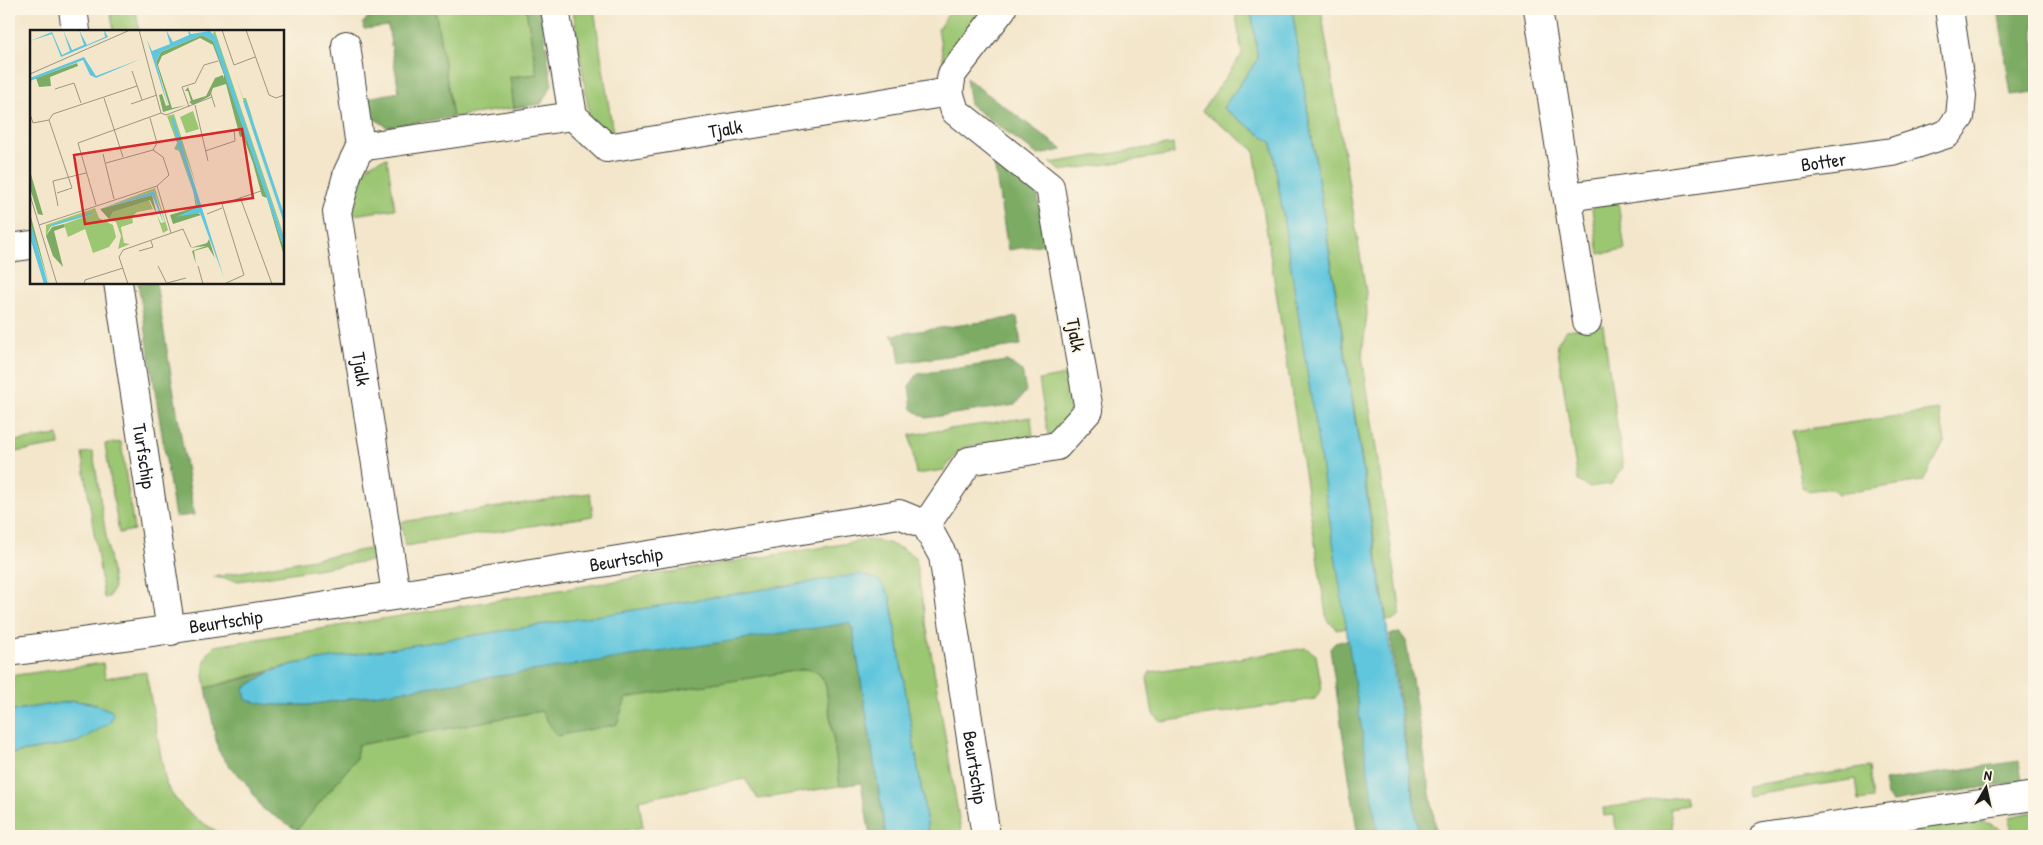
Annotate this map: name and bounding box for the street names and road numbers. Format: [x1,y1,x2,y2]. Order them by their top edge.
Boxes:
street label: Tjalk [706,113,744,144]
street label: Botter [1799,145,1848,177]
street label: Tjalk [1060,316,1092,354]
street label: Tjalk [346,350,377,388]
street label: Turfschip [127,422,162,490]
street label: Beurtschip [588,540,665,578]
street label: Beurtschip [187,603,264,640]
street label: Beurtschip [957,729,994,806]

